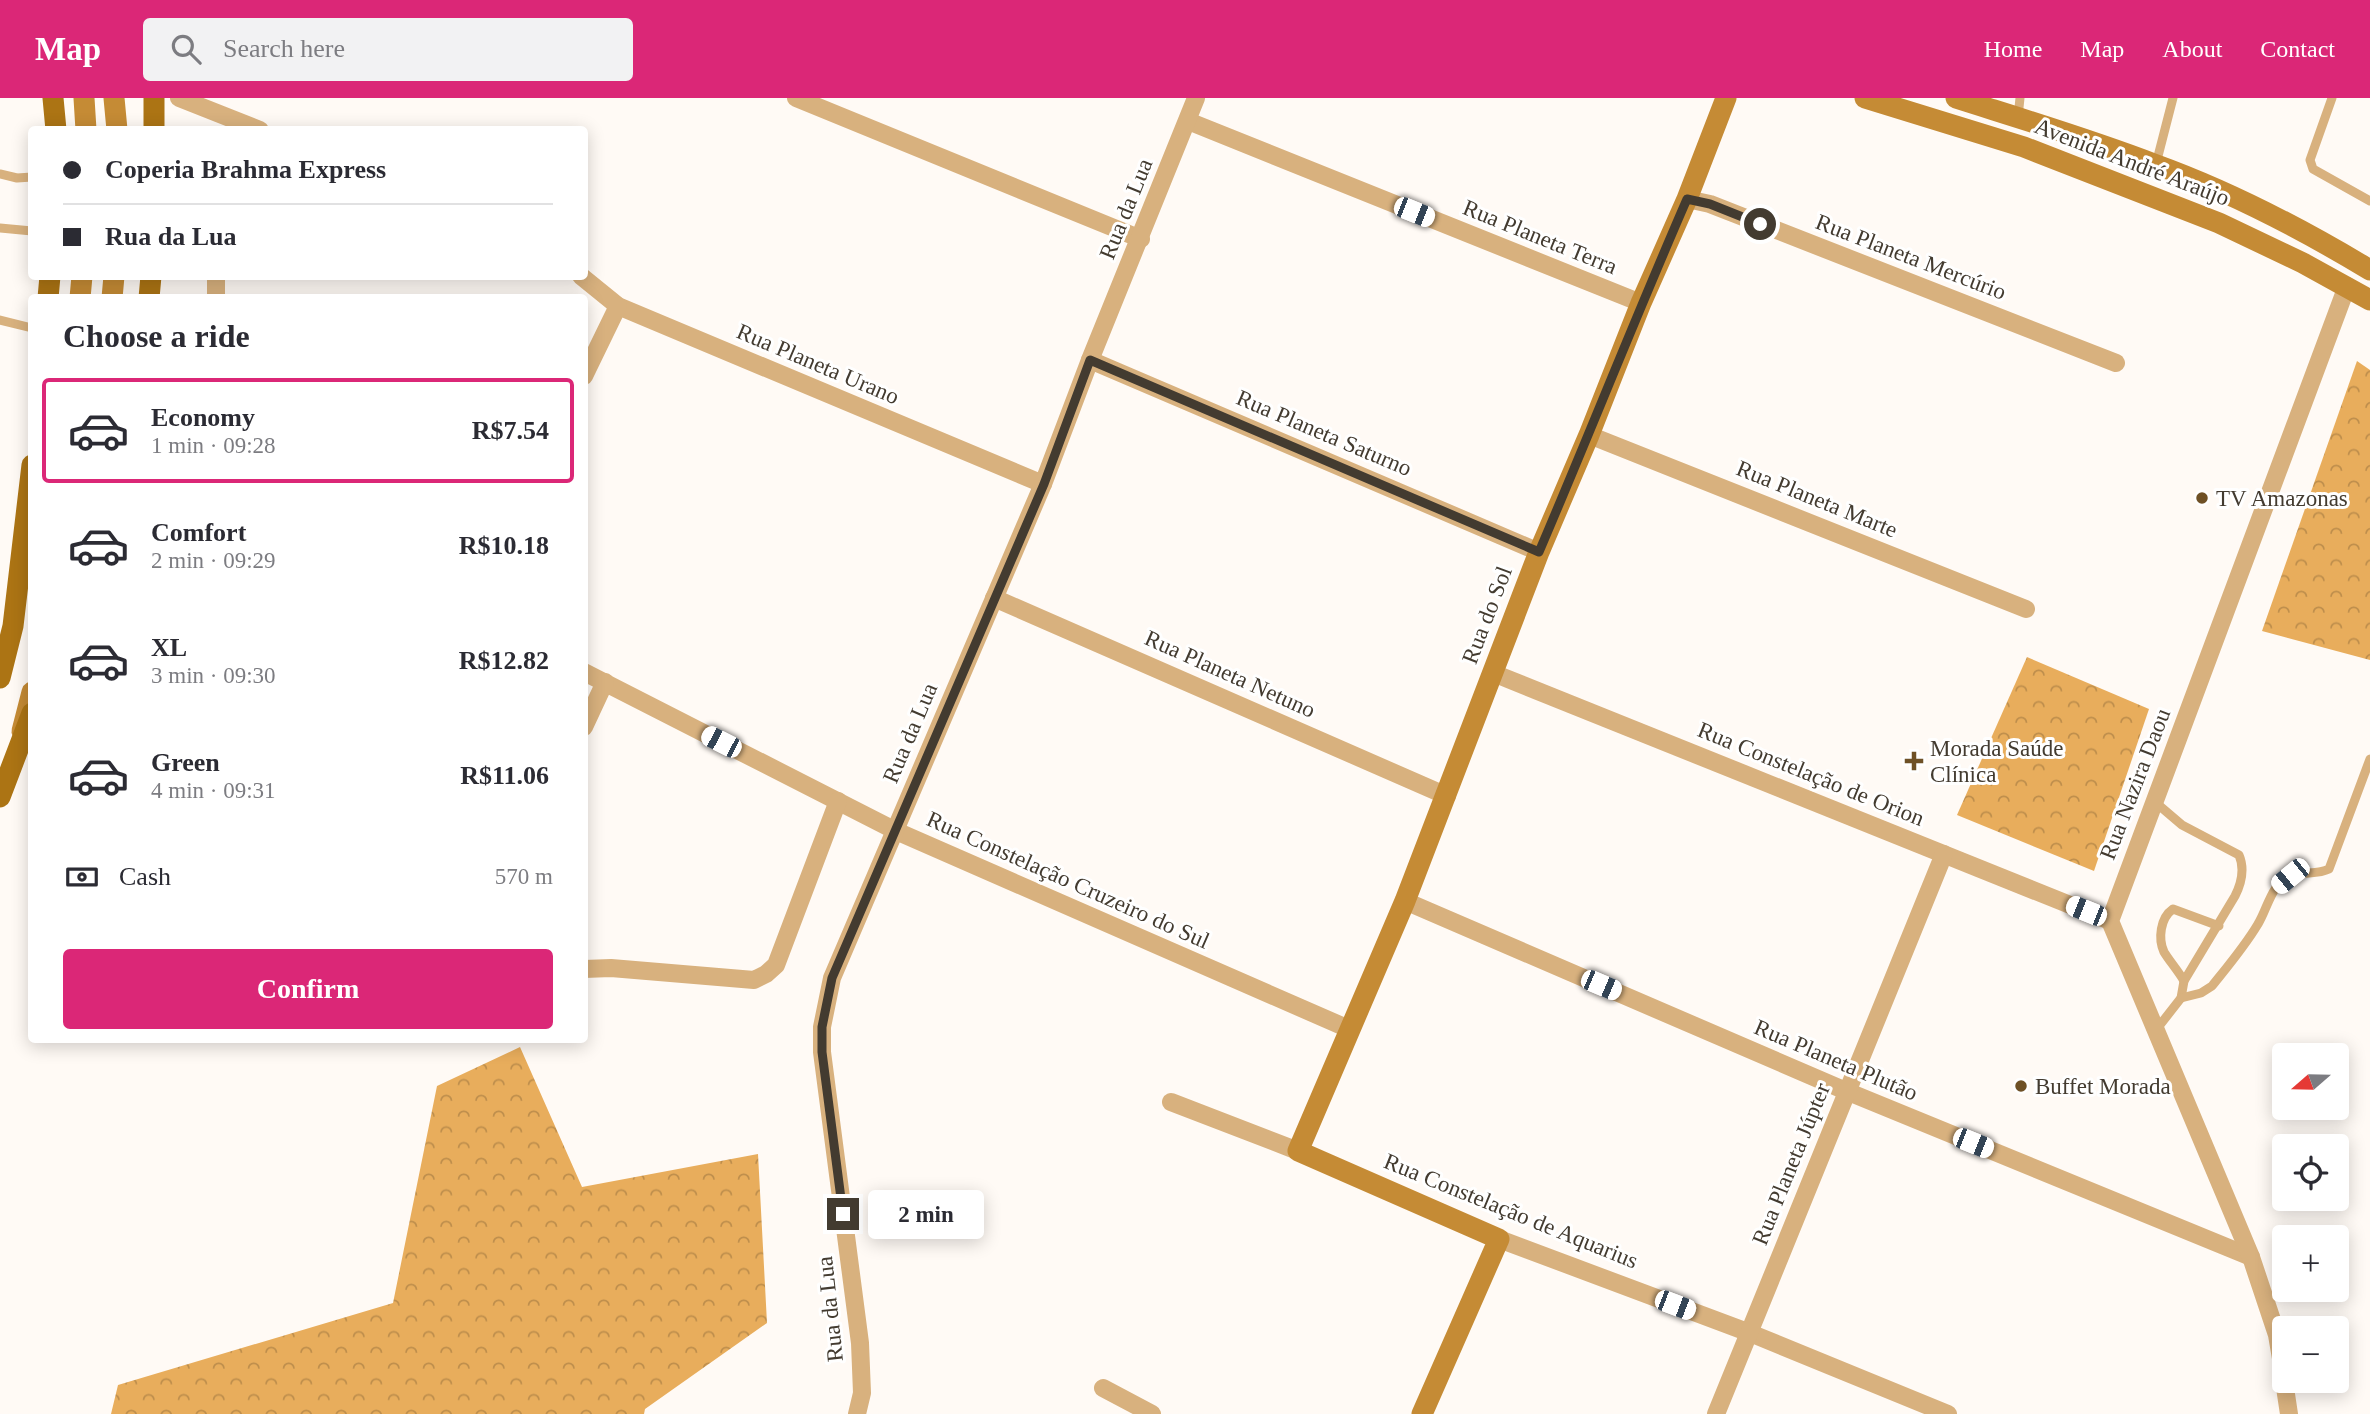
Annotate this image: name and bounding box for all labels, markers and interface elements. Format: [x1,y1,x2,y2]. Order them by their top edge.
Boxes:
search box [143,18,633,81]
icon: search [167,30,205,68]
text: Map [35,31,101,67]
text: Search here [223,34,345,63]
text: Home [1984,36,2042,62]
text: Map [2080,36,2124,62]
text: About [2162,36,2222,62]
text: Contact [2260,36,2335,62]
street label: Avenida André Araújo [2031,113,2233,211]
text: Coperia Brahma Express [105,155,386,184]
street label: Rua da Lua [1095,155,1157,263]
car [1391,194,1438,230]
street label: Rua Planeta Terra [1459,195,1621,279]
route start [1744,208,1776,240]
street label: Rua Planeta Mercúrio [1812,209,2010,305]
text: Rua da Lua [105,222,237,251]
text: Choose a ride [63,318,250,354]
street label: Rua Planeta Urano [733,319,903,409]
street label: Rua Planeta Saturno [1233,385,1415,481]
icon: car [67,399,130,462]
text: Economy [151,403,255,432]
text: R$7.54 [472,416,549,445]
text: 1 min · 09:28 [151,433,276,458]
street label: Rua Planeta Marte [1733,455,1901,543]
place label: TV Amazonas [2216,486,2348,511]
marker: TV Amazonas [2194,490,2210,506]
icon: car [67,514,130,577]
text: Comfort [151,518,246,547]
text: R$10.18 [459,531,549,560]
text: 2 min · 09:29 [151,548,276,573]
street label: Rua do Sol [1457,563,1517,667]
street label: Rua Planeta Netuno [1141,625,1319,723]
icon: car [67,629,130,692]
text: XL [151,633,187,662]
text: R$12.82 [459,646,549,675]
text: 3 min · 09:30 [151,663,276,688]
street label: Rua da Lua [878,679,942,787]
street label: Rua Nazira Daou [2095,705,2175,863]
street label: Rua Constelação de Orion [1694,717,1928,831]
car [698,723,745,761]
place label: Morada Saúde Clínica [1930,736,2064,787]
icon: car [67,744,130,807]
text: Green [151,748,220,777]
marker: Morada Saúde Clínica [1904,751,1924,771]
text: R$11.06 [460,761,549,790]
text: 4 min · 09:31 [151,778,276,803]
street label: Rua Constelação Cruzeiro do Sul [923,806,1213,954]
car [2268,855,2313,897]
icon: cash [63,858,101,896]
text: Cash [119,862,171,891]
text: 570 m [495,864,553,889]
car [2063,893,2110,929]
button: Confirm [63,949,553,1029]
car [1578,967,1625,1003]
street label: Rua Planeta Plutão [1751,1014,1921,1106]
north arrow [2272,1043,2348,1120]
map controls [2272,1043,2349,1393]
place label: Buffet Morada [2035,1074,2171,1099]
marker: Buffet Morada [2013,1078,2029,1094]
street label: Rua Planeta Júpter [1747,1079,1835,1249]
car [1950,1125,1997,1161]
button: locate [2272,1134,2349,1211]
street label: Rua Constelação de Aquarius [1380,1149,1642,1273]
callout: 2 min [868,1190,983,1238]
route end [827,1198,859,1230]
text: 2 min [898,1202,954,1227]
button: + [2272,1225,2349,1302]
street label: Rua da Lua [812,1255,848,1363]
car [1652,1288,1699,1322]
button: − [2272,1316,2349,1393]

